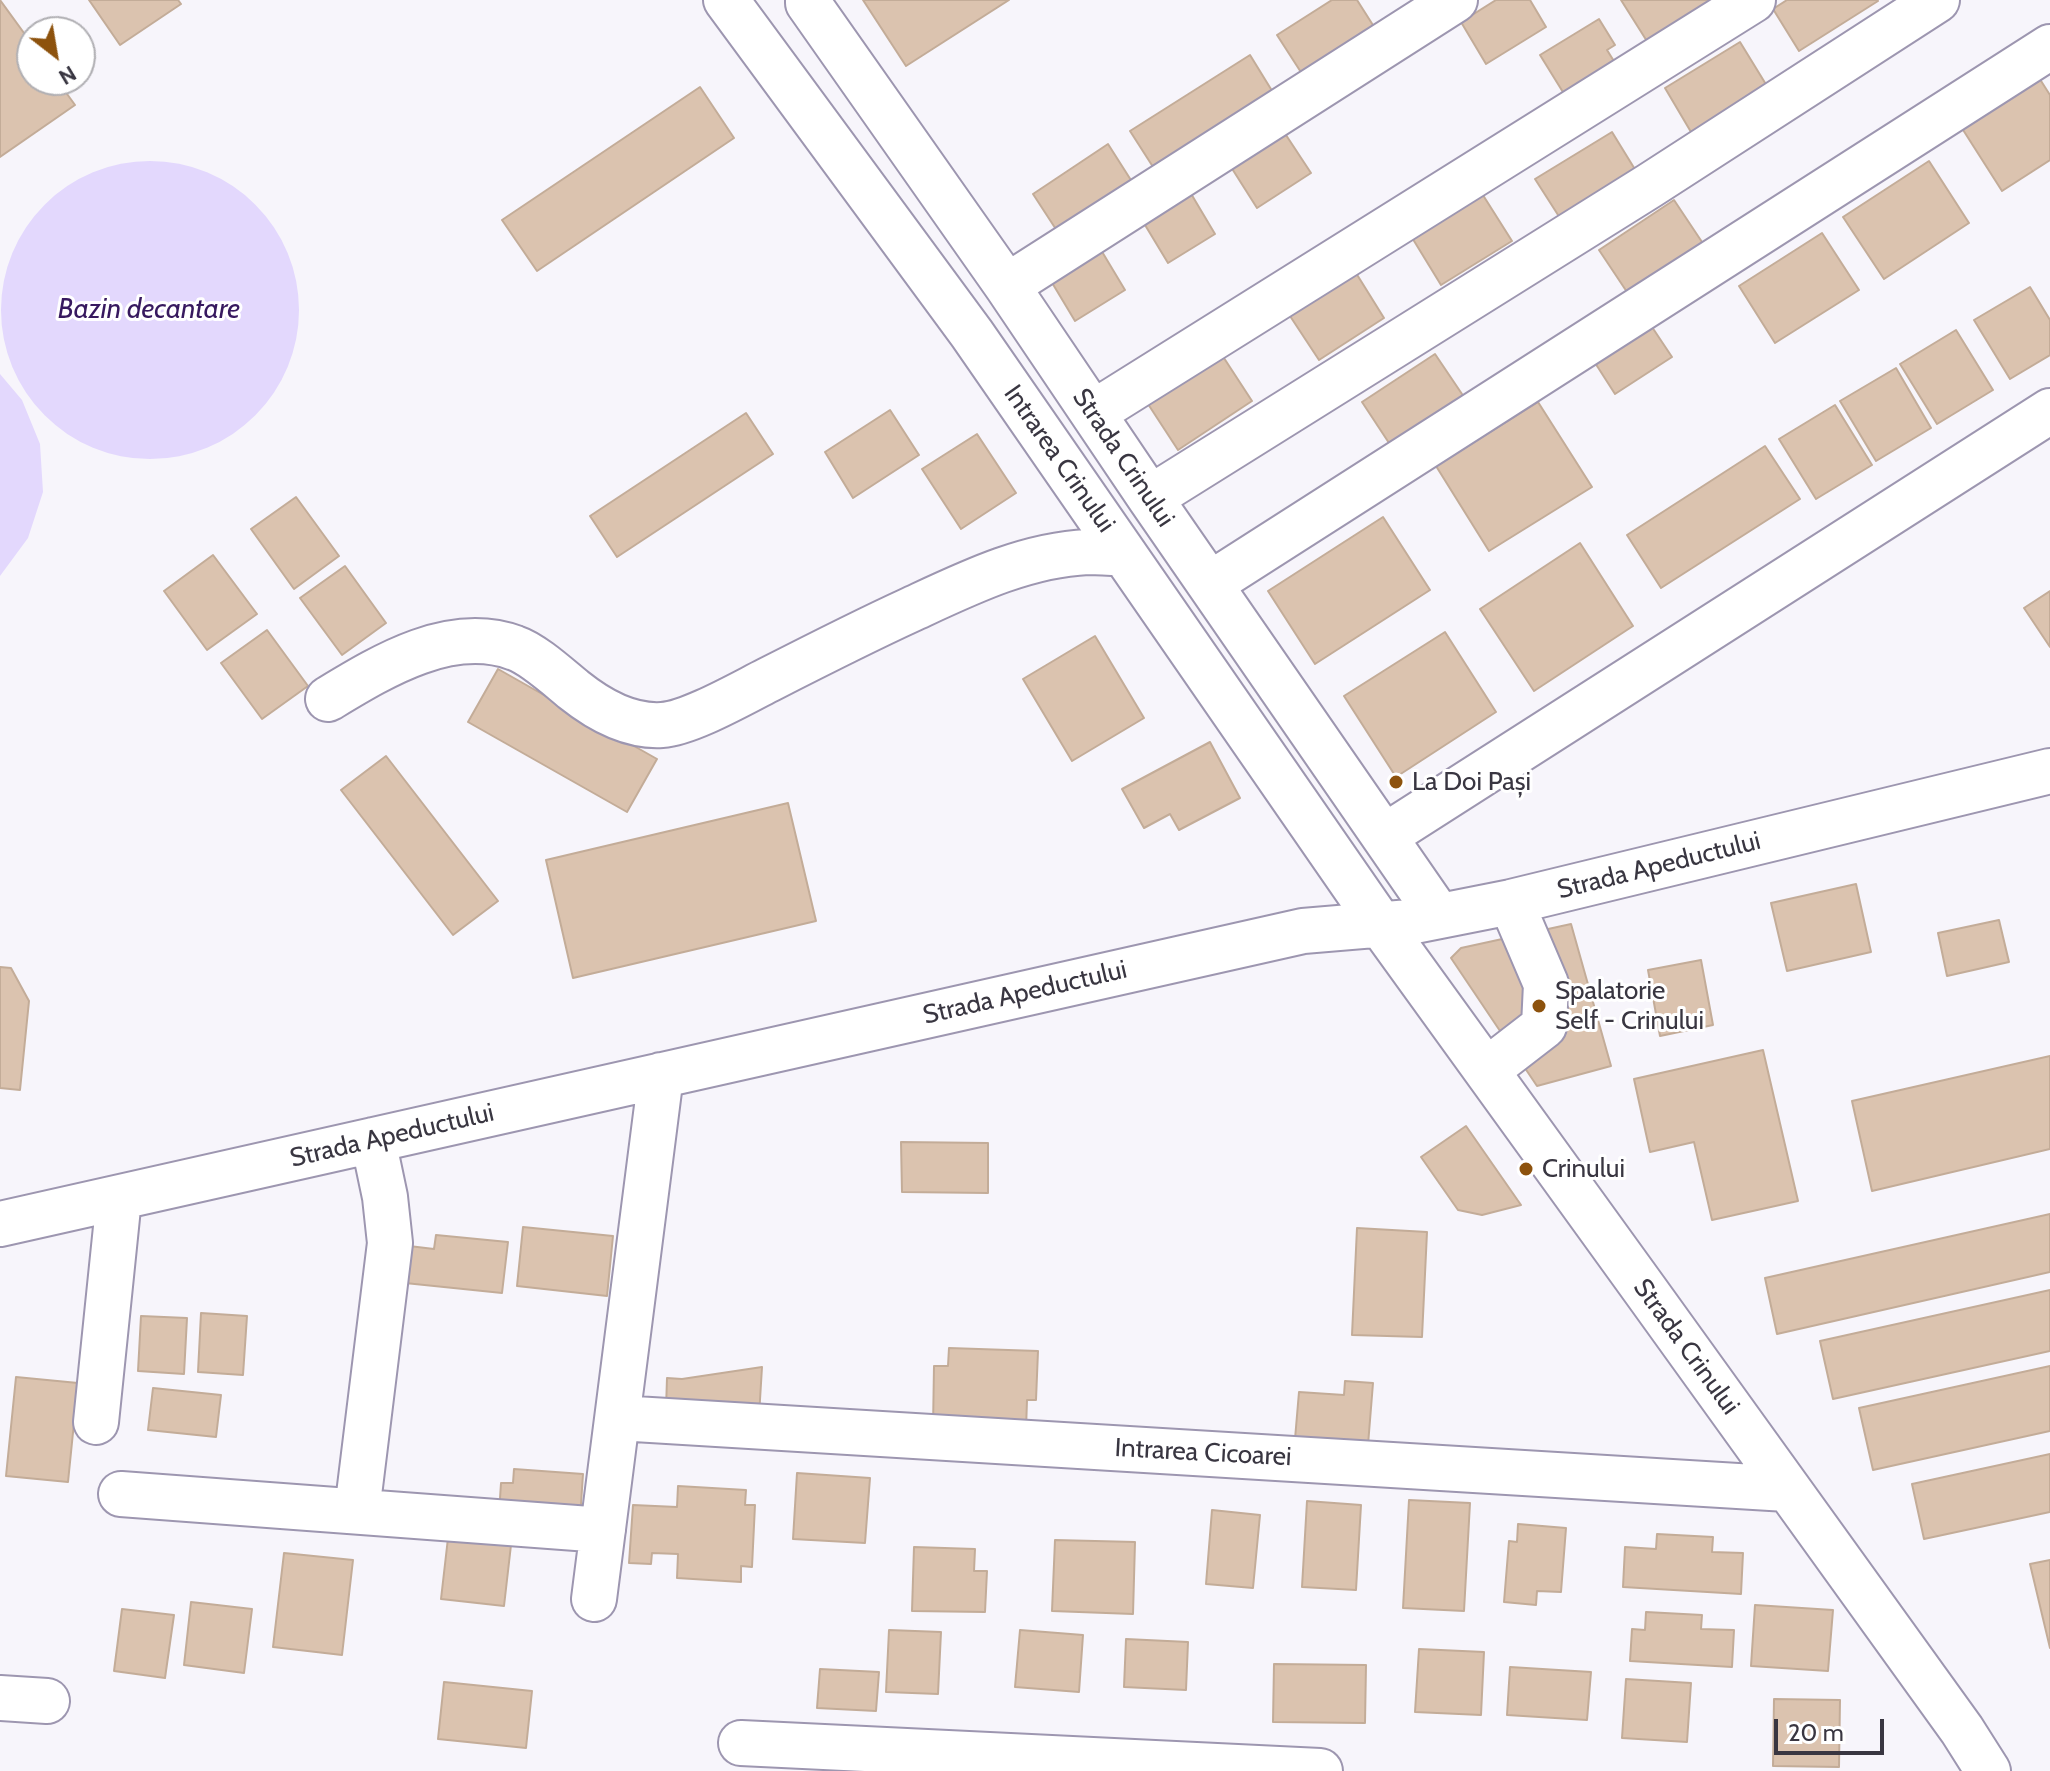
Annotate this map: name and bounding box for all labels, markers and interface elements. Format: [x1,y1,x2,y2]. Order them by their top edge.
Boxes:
north arrow [16,16,96,96]
text: N [54,60,81,91]
water label: Bazin decantare [58,293,240,327]
street label: Intrarea Crinului [997,379,1121,539]
street label: Strada Crinului [1065,383,1181,533]
place label: La Doi Pași [1412,766,1531,798]
marker: La Doi Pași [1387,773,1405,791]
street label: Strada Apeductului [1554,826,1764,906]
street label: Strada Apeductului [920,954,1130,1032]
place label: Spalatorie Self - Crinului [1555,975,1704,1036]
marker: Spalatorie Self - Crinului [1530,997,1548,1015]
street label: Strada Apeductului [287,1097,497,1175]
place label: Crinului [1542,1153,1625,1185]
marker: Crinului [1517,1160,1535,1178]
street label: Strada Crinului [1626,1273,1746,1421]
street label: Intrarea Cicoarei [1114,1433,1292,1473]
scale bar [1778,1703,1888,1753]
text: 20 m [1788,1718,1844,1747]

